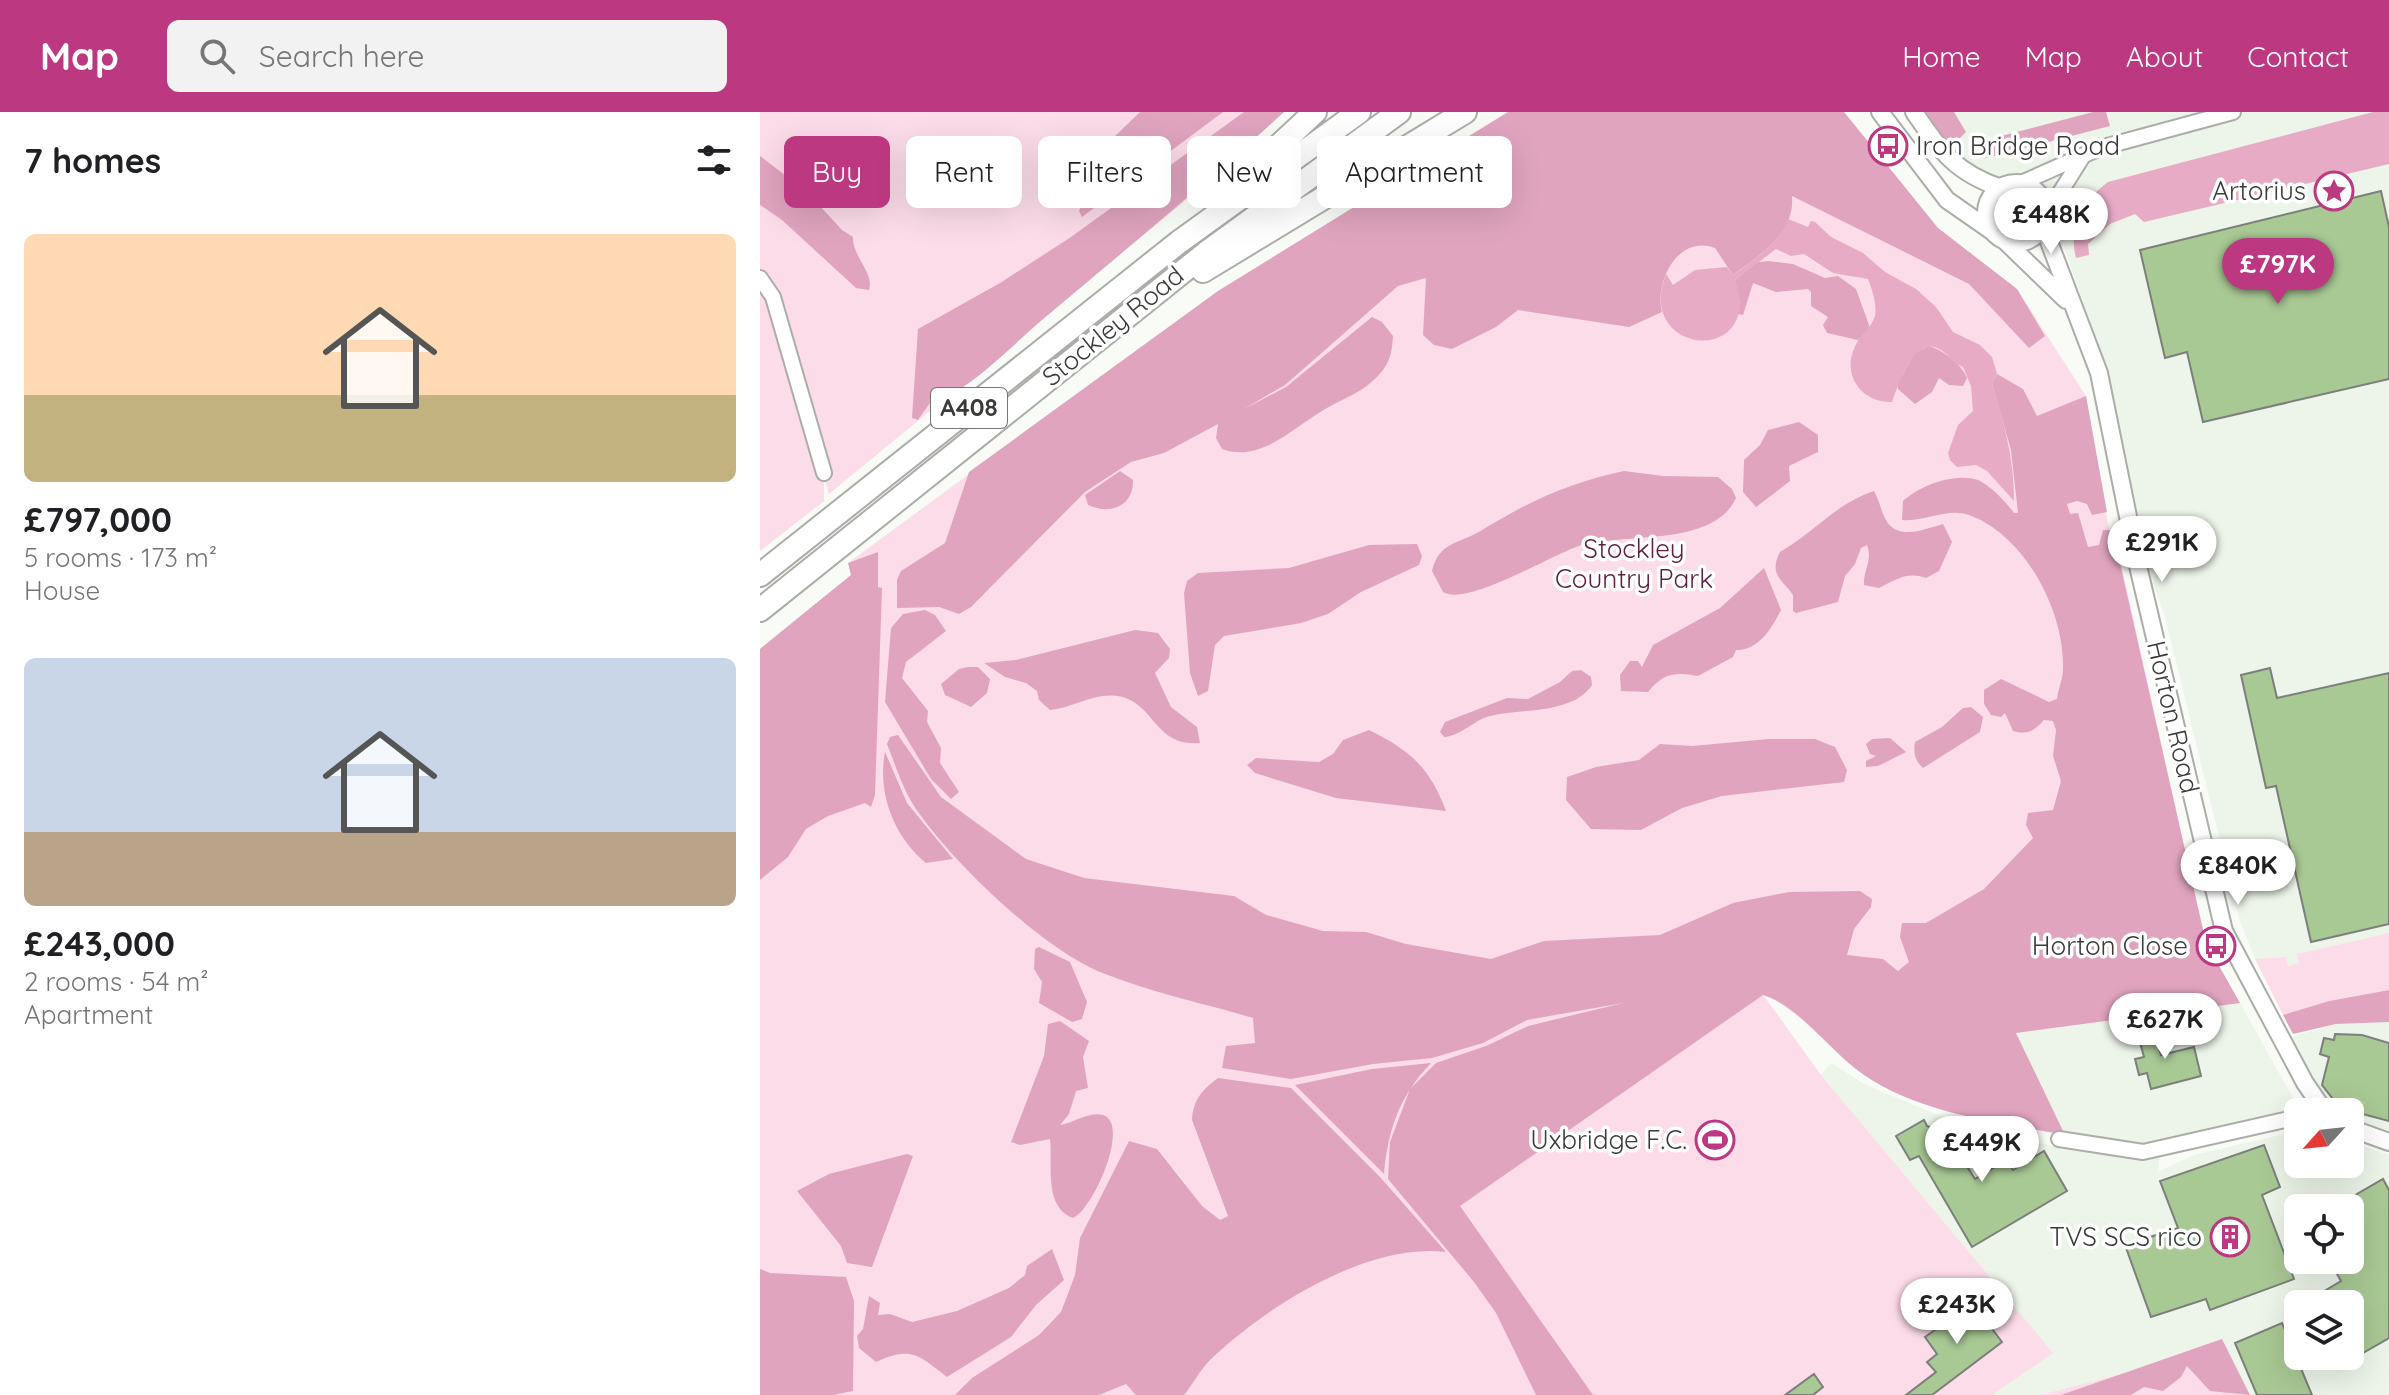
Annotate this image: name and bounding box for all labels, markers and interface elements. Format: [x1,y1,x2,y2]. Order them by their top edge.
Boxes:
search box [167,20,727,92]
text: Map [40,32,119,80]
icon: search [195,34,239,78]
text: Search here [259,37,424,75]
text: Home [1902,39,1981,74]
text: Map [2025,39,2082,74]
text: About [2126,39,2203,74]
text: Contact [2247,39,2349,74]
bus stop icon: Iron Bridge Road [1867,125,1909,167]
place label: Iron Bridge Road [1916,129,2120,162]
chip: Buy [784,136,890,208]
chip: Rent [906,136,1022,208]
chip: Filters [1038,136,1171,208]
chip: New [1187,136,1301,208]
chip: Apartment [1317,136,1512,208]
icon: filters [692,138,736,182]
text: 7 homes [24,139,161,182]
place icon: Artorius [2313,170,2355,212]
place label: Artorius [2212,174,2306,207]
pin: £448K [1995,188,2107,256]
text: £448K [2012,197,2090,230]
pin: £797K [2222,238,2334,306]
text: £797K [2240,247,2316,280]
street label: Stockley Road [1035,258,1190,393]
icon: home [308,286,452,430]
road number: A408 [931,388,1007,428]
text: £797,000 [24,498,172,541]
pin: £291K [2106,516,2218,584]
text: £291K [2126,525,2198,558]
park label: Stockley Country Park [1555,532,1713,595]
text: 5 rooms · 173 m² [24,541,217,574]
text: House [24,574,100,607]
street label: Horton Road [2140,637,2207,796]
icon: home [308,710,452,854]
pin: £840K [2182,839,2294,907]
text: £840K [2199,848,2277,881]
text: £243,000 [24,922,175,965]
bus stop icon: Horton Close [2195,925,2237,967]
place label: Horton Close [2032,929,2188,962]
text: 2 rooms · 54 m² [24,965,208,998]
pin: £627K [2109,993,2221,1061]
text: Apartment [24,998,153,1031]
text: £627K [2127,1002,2203,1035]
north arrow [2284,1098,2364,1178]
map controls [2284,1098,2364,1370]
pin: £449K [1926,1116,2038,1184]
sports icon: Uxbridge F.C. [1694,1119,1736,1161]
place label: Uxbridge F.C. [1530,1123,1687,1156]
text: £449K [1943,1125,2021,1158]
button: locate [2284,1194,2364,1274]
building icon: TVS SCS rico [2209,1216,2251,1258]
place label: TVS SCS rico [2049,1220,2202,1253]
pin: £243K [1901,1278,2013,1346]
text: £243K [1918,1287,1996,1320]
button: layers [2284,1290,2364,1370]

